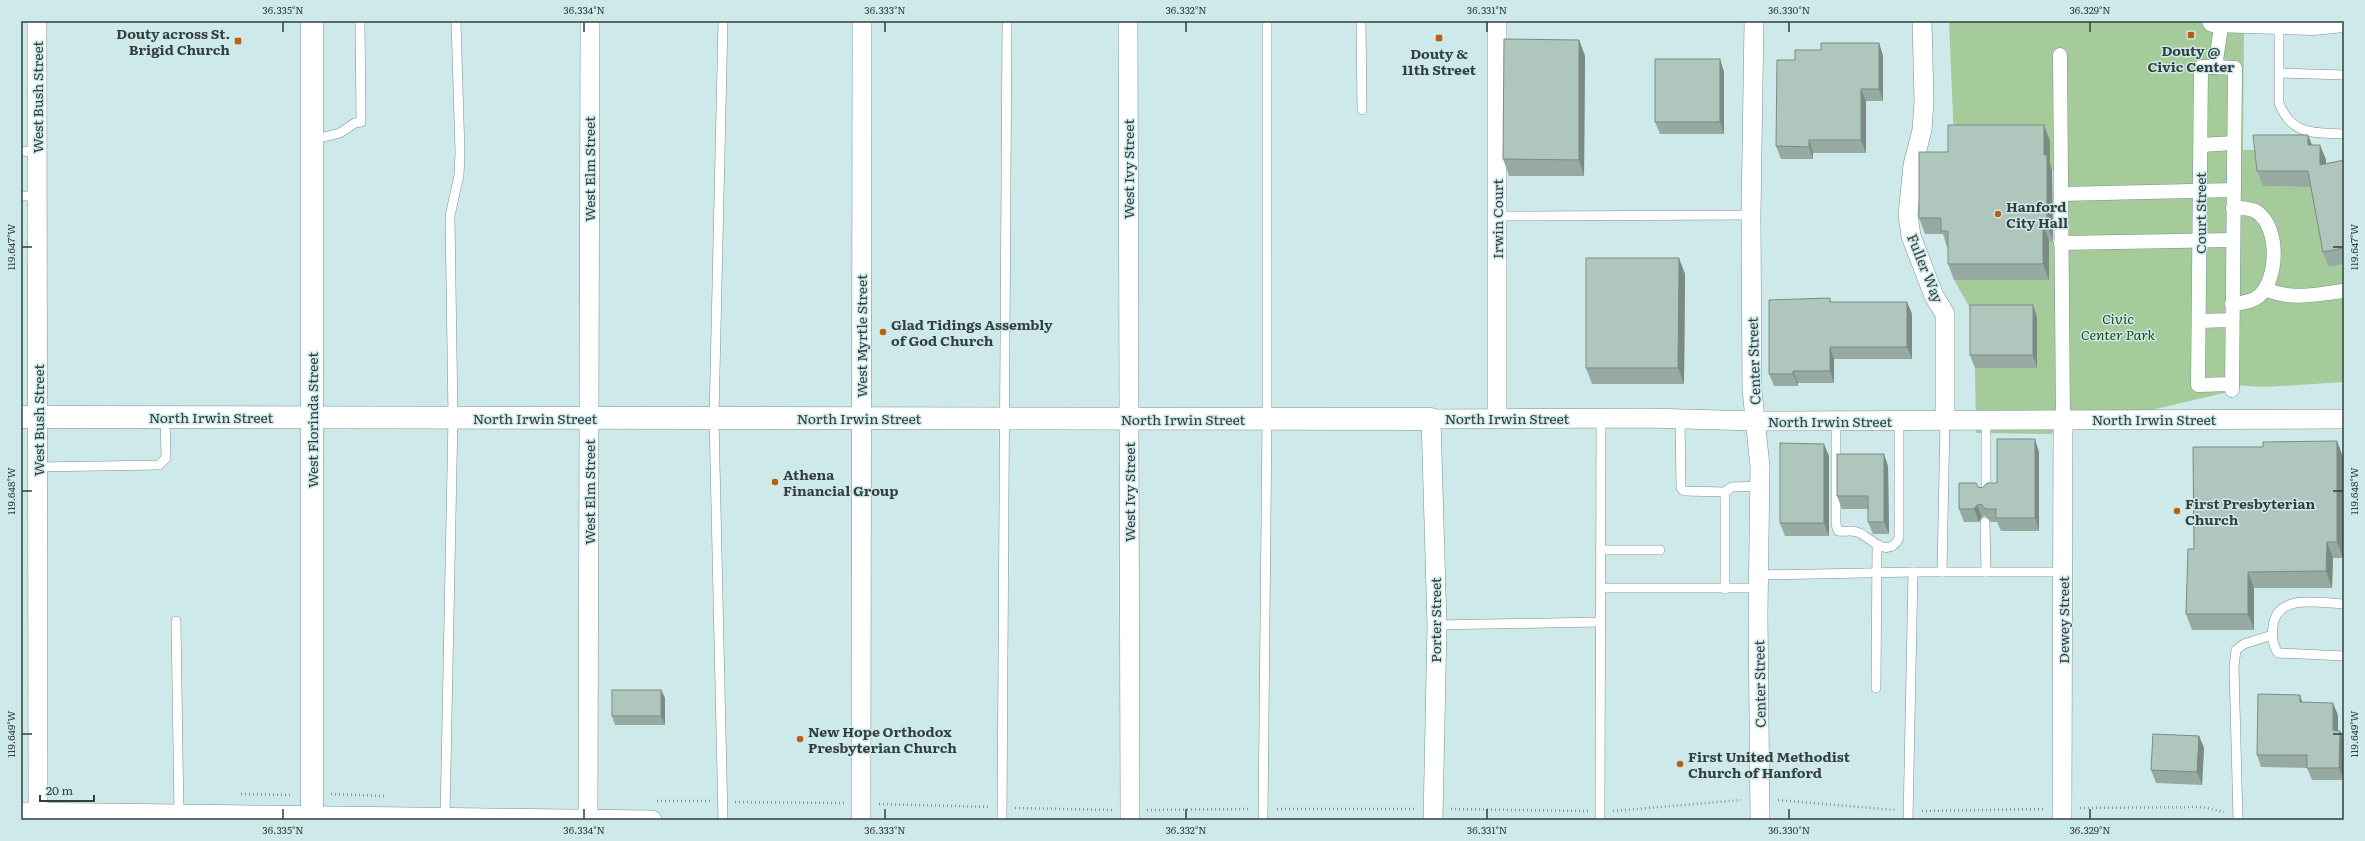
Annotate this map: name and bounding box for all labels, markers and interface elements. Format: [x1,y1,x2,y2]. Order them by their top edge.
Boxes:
text: 36.335°N [262,2,304,17]
text: 36.334°N [563,2,605,17]
text: 36.333°N [864,2,906,17]
text: 36.332°N [1165,2,1207,17]
text: 36.331°N [1467,2,1507,17]
text: 36.330°N [1768,2,1810,17]
text: 36.329°N [2069,2,2111,17]
place label: Douty across St. Brigid Church [116,23,230,59]
marker: Douty @ Civic Center [2186,30,2196,40]
marker: Douty & 11th Street [1434,33,1444,43]
marker: Douty across St. Brigid Church [233,36,243,46]
place label: Douty @ Civic Center [2147,40,2235,76]
street label: West Bush Street [27,41,47,153]
place label: Douty & 11th Street [1402,43,1477,79]
street label: West Elm Street [579,116,599,222]
street label: West Ivy Street [1118,119,1138,219]
street label: Court Street [2190,172,2210,254]
street label: Irwin Court [1487,179,1507,259]
place label: Hanford City Hall [2006,196,2068,232]
marker: Hanford City Hall [1993,209,2003,219]
text: 119.647°W [3,224,18,270]
text: 119.647°W [2346,224,2361,270]
street label: Fuller Way [1903,230,1949,306]
street label: West Myrtle Street [851,274,871,398]
park label: Civic Center Park [2081,308,2155,344]
place label: Glad Tidings Assembly of God Church [891,314,1053,350]
street label: Center Street [1741,316,1765,405]
marker: Glad Tidings Assembly of God Church [878,327,888,337]
street label: West Florinda Street [302,352,322,488]
street label: West Bush Street [28,364,48,476]
street label: North Irwin Street [149,407,274,427]
street label: North Irwin Street [473,408,598,428]
street label: North Irwin Street [797,408,922,428]
street label: North Irwin Street [1445,408,1570,428]
street label: North Irwin Street [1121,409,1246,429]
street label: North Irwin Street [2092,409,2217,429]
street label: North Irwin Street [1768,411,1893,431]
street label: West Elm Street [579,439,599,545]
street label: West Ivy Street [1119,442,1139,542]
place label: Athena Financial Group [783,464,899,500]
text: 119.648°W [3,467,18,515]
text: 119.648°W [2346,467,2361,515]
marker: Athena Financial Group [770,477,780,487]
place label: First Presbyterian Church [2185,493,2315,529]
marker: First Presbyterian Church [2172,506,2182,516]
street label: Dewey Street [2053,576,2073,664]
street label: Porter Street [1425,577,1445,663]
street label: Center Street [1748,640,1770,728]
text: 119.649°W [3,710,18,758]
text: 119.649°W [2346,710,2361,758]
place label: New Hope Orthodox Presbyterian Church [808,721,957,757]
marker: New Hope Orthodox Presbyterian Church [795,734,805,744]
place label: First United Methodist Church of Hanford [1688,746,1851,782]
marker: First United Methodist Church of Hanford [1675,759,1685,769]
scale bar [40,777,94,803]
text: 20 m [46,781,73,799]
text: 36.335°N [262,822,304,837]
text: 36.334°N [563,822,605,837]
text: 36.333°N [864,822,906,837]
text: 36.332°N [1165,822,1207,837]
text: 36.331°N [1467,822,1507,837]
text: 36.330°N [1768,822,1810,837]
text: 36.329°N [2069,822,2111,837]

